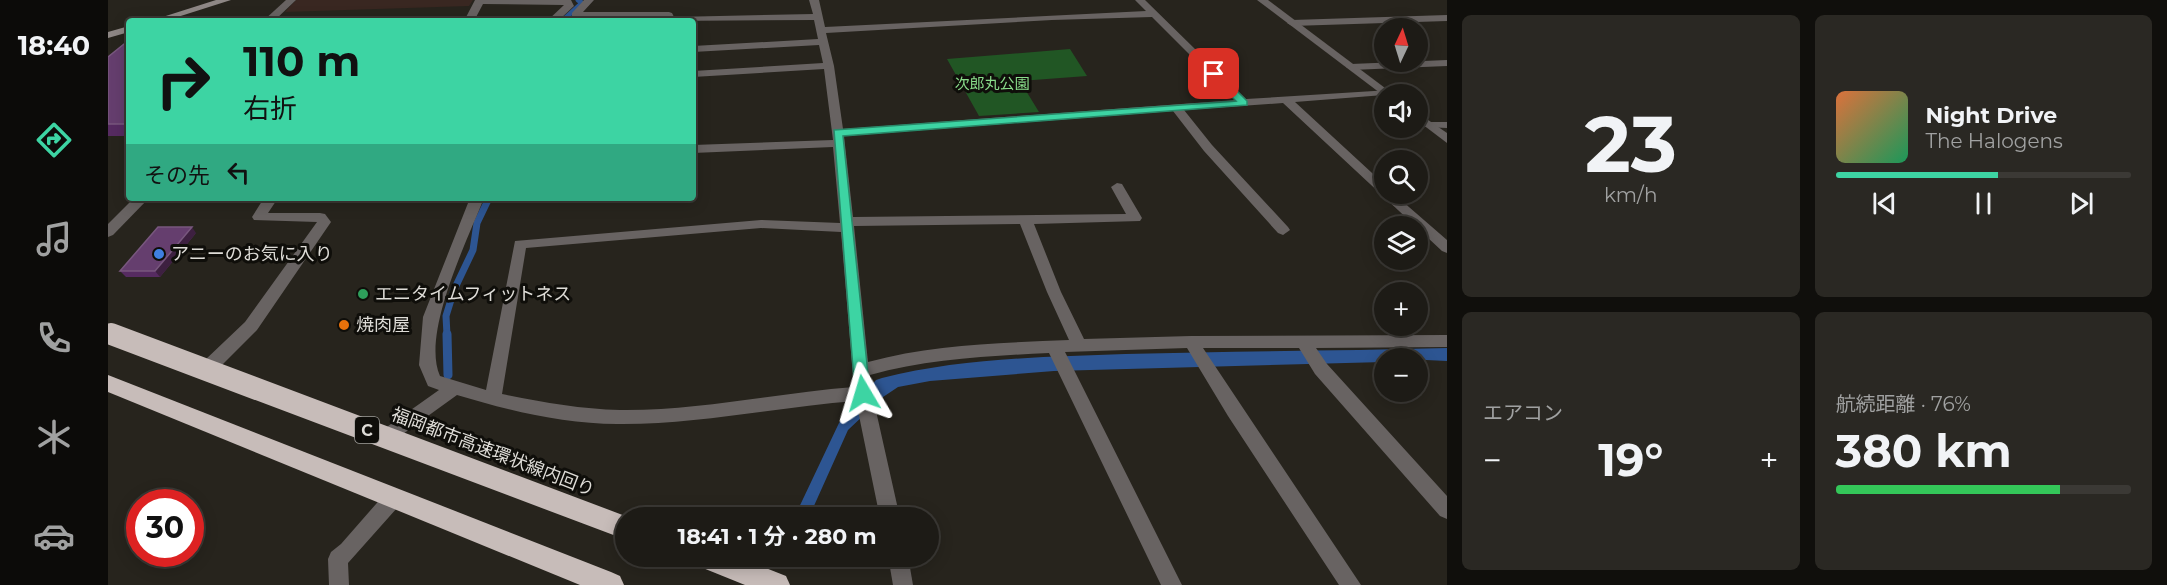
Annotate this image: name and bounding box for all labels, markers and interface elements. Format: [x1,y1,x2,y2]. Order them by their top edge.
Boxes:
north arrow [1374,18,1428,72]
map controls [1374,18,1428,402]
text: 18:40 [18,29,90,62]
text: 110 m [243,35,360,87]
icon: right [144,42,222,120]
pin [1188,48,1239,99]
icon: arrive [1197,57,1230,90]
park label: 次郎丸公園 [954,74,1030,93]
button: sound [1374,84,1428,138]
text: 右折 [243,92,297,125]
text: 23 [1585,96,1677,192]
text: Night Drive [1926,102,2057,129]
icon: directions [33,119,75,161]
text: The Halogens [1926,129,2063,153]
button: search [1374,150,1428,204]
icon: left [222,156,255,189]
text: その先 [144,162,210,189]
text: km/h [1604,183,1657,207]
icon: previous [1868,187,1901,220]
icon: pause [1967,187,2000,220]
icon: next [2065,187,2098,220]
button: layers [1374,216,1428,270]
icon: music [33,218,75,260]
place label: アニーのお気に入り [171,243,333,265]
marker: アニーのお気に入り [152,247,166,261]
button: + [1374,282,1428,336]
place label: エニタイムフィットネス [375,283,571,305]
marker: エニタイムフィットネス [356,287,370,301]
place label: 焼肉屋 [356,314,410,336]
icon: phone [33,317,75,359]
marker: 焼肉屋 [337,318,351,332]
button: − [1374,348,1428,402]
position arrow [831,361,895,425]
text: 航続距離 · 76% [1836,392,1971,416]
text: エアコン [1483,401,1563,425]
street label: 福岡都市高速環状線内回り [388,403,598,501]
icon: climate [33,416,75,458]
road number: C [355,417,379,443]
text: 380 km [1836,423,2012,478]
text: 19° [1598,432,1663,487]
text: − [1483,440,1502,480]
text: + [1760,440,1779,480]
speed limit sign: 30 [126,489,204,567]
icon: car [33,515,75,557]
text: 18:41 · 1 分 · 280 m [678,523,876,550]

